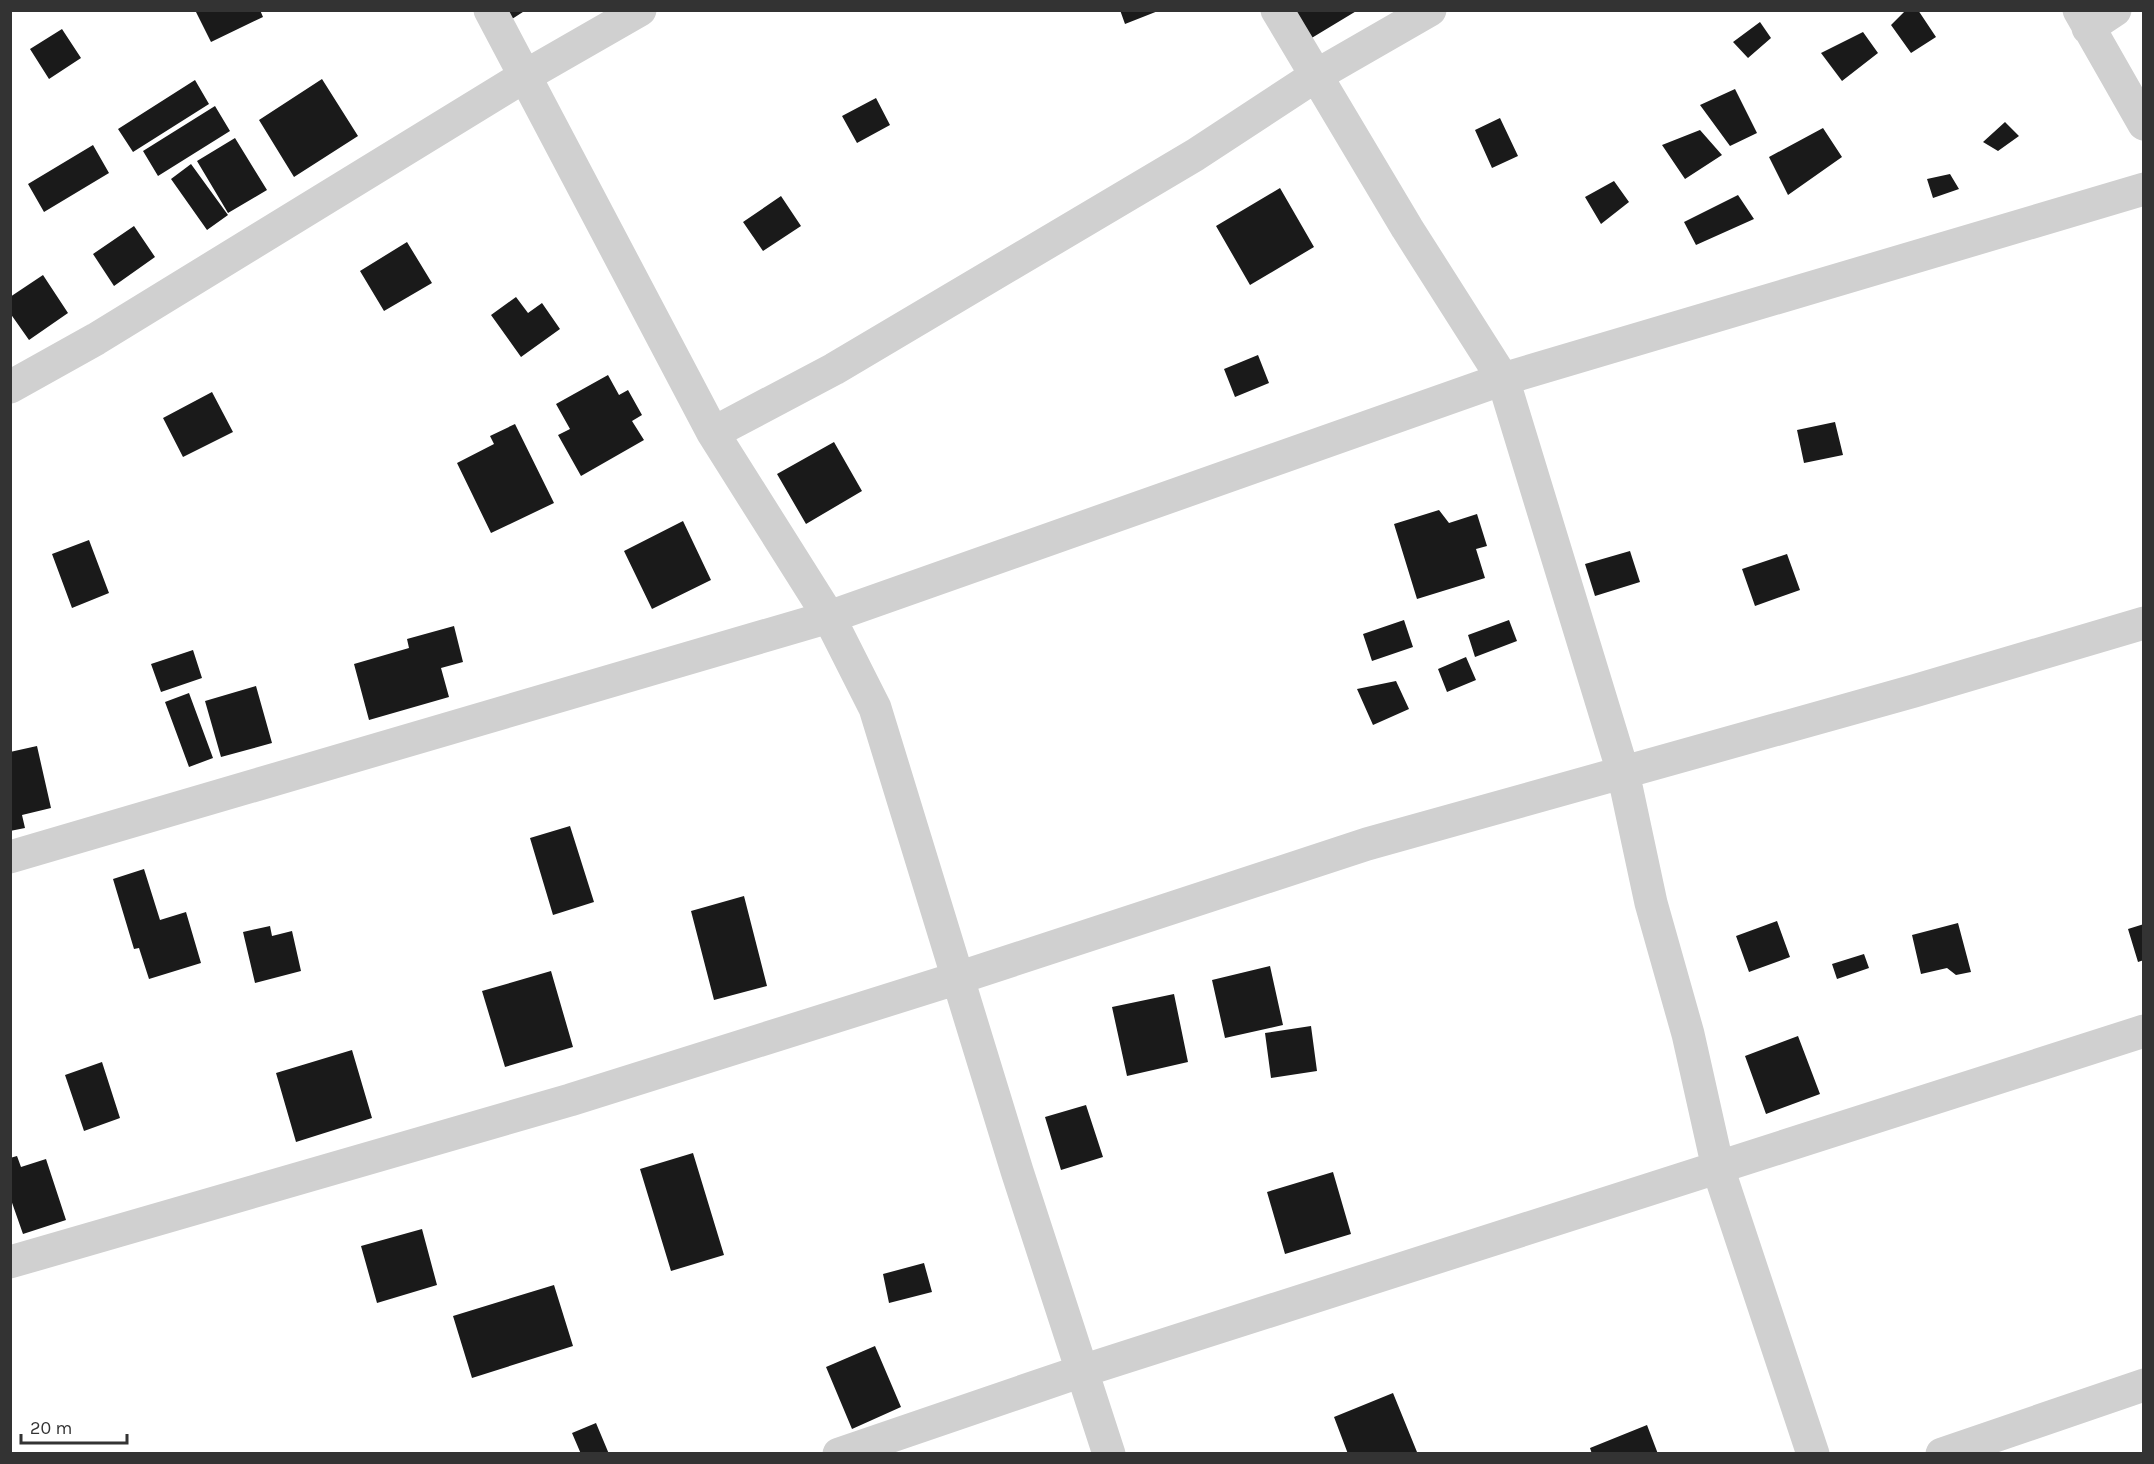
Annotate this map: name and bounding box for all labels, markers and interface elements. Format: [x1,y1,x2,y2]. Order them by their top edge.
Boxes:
scale bar [21,1407,128,1445]
text: 20 m [30,1417,72,1439]

